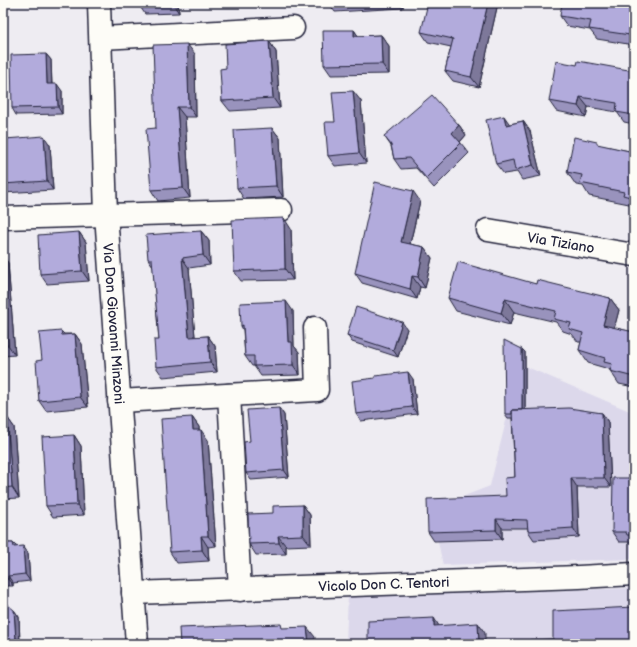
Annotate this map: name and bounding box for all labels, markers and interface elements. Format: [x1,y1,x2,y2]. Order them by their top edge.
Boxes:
street label: Via Tiziano [526,229,596,257]
street label: Via Don Giovanni Minzoni [99,243,128,405]
street label: Vicolo Don C. Tentori [318,574,450,595]

